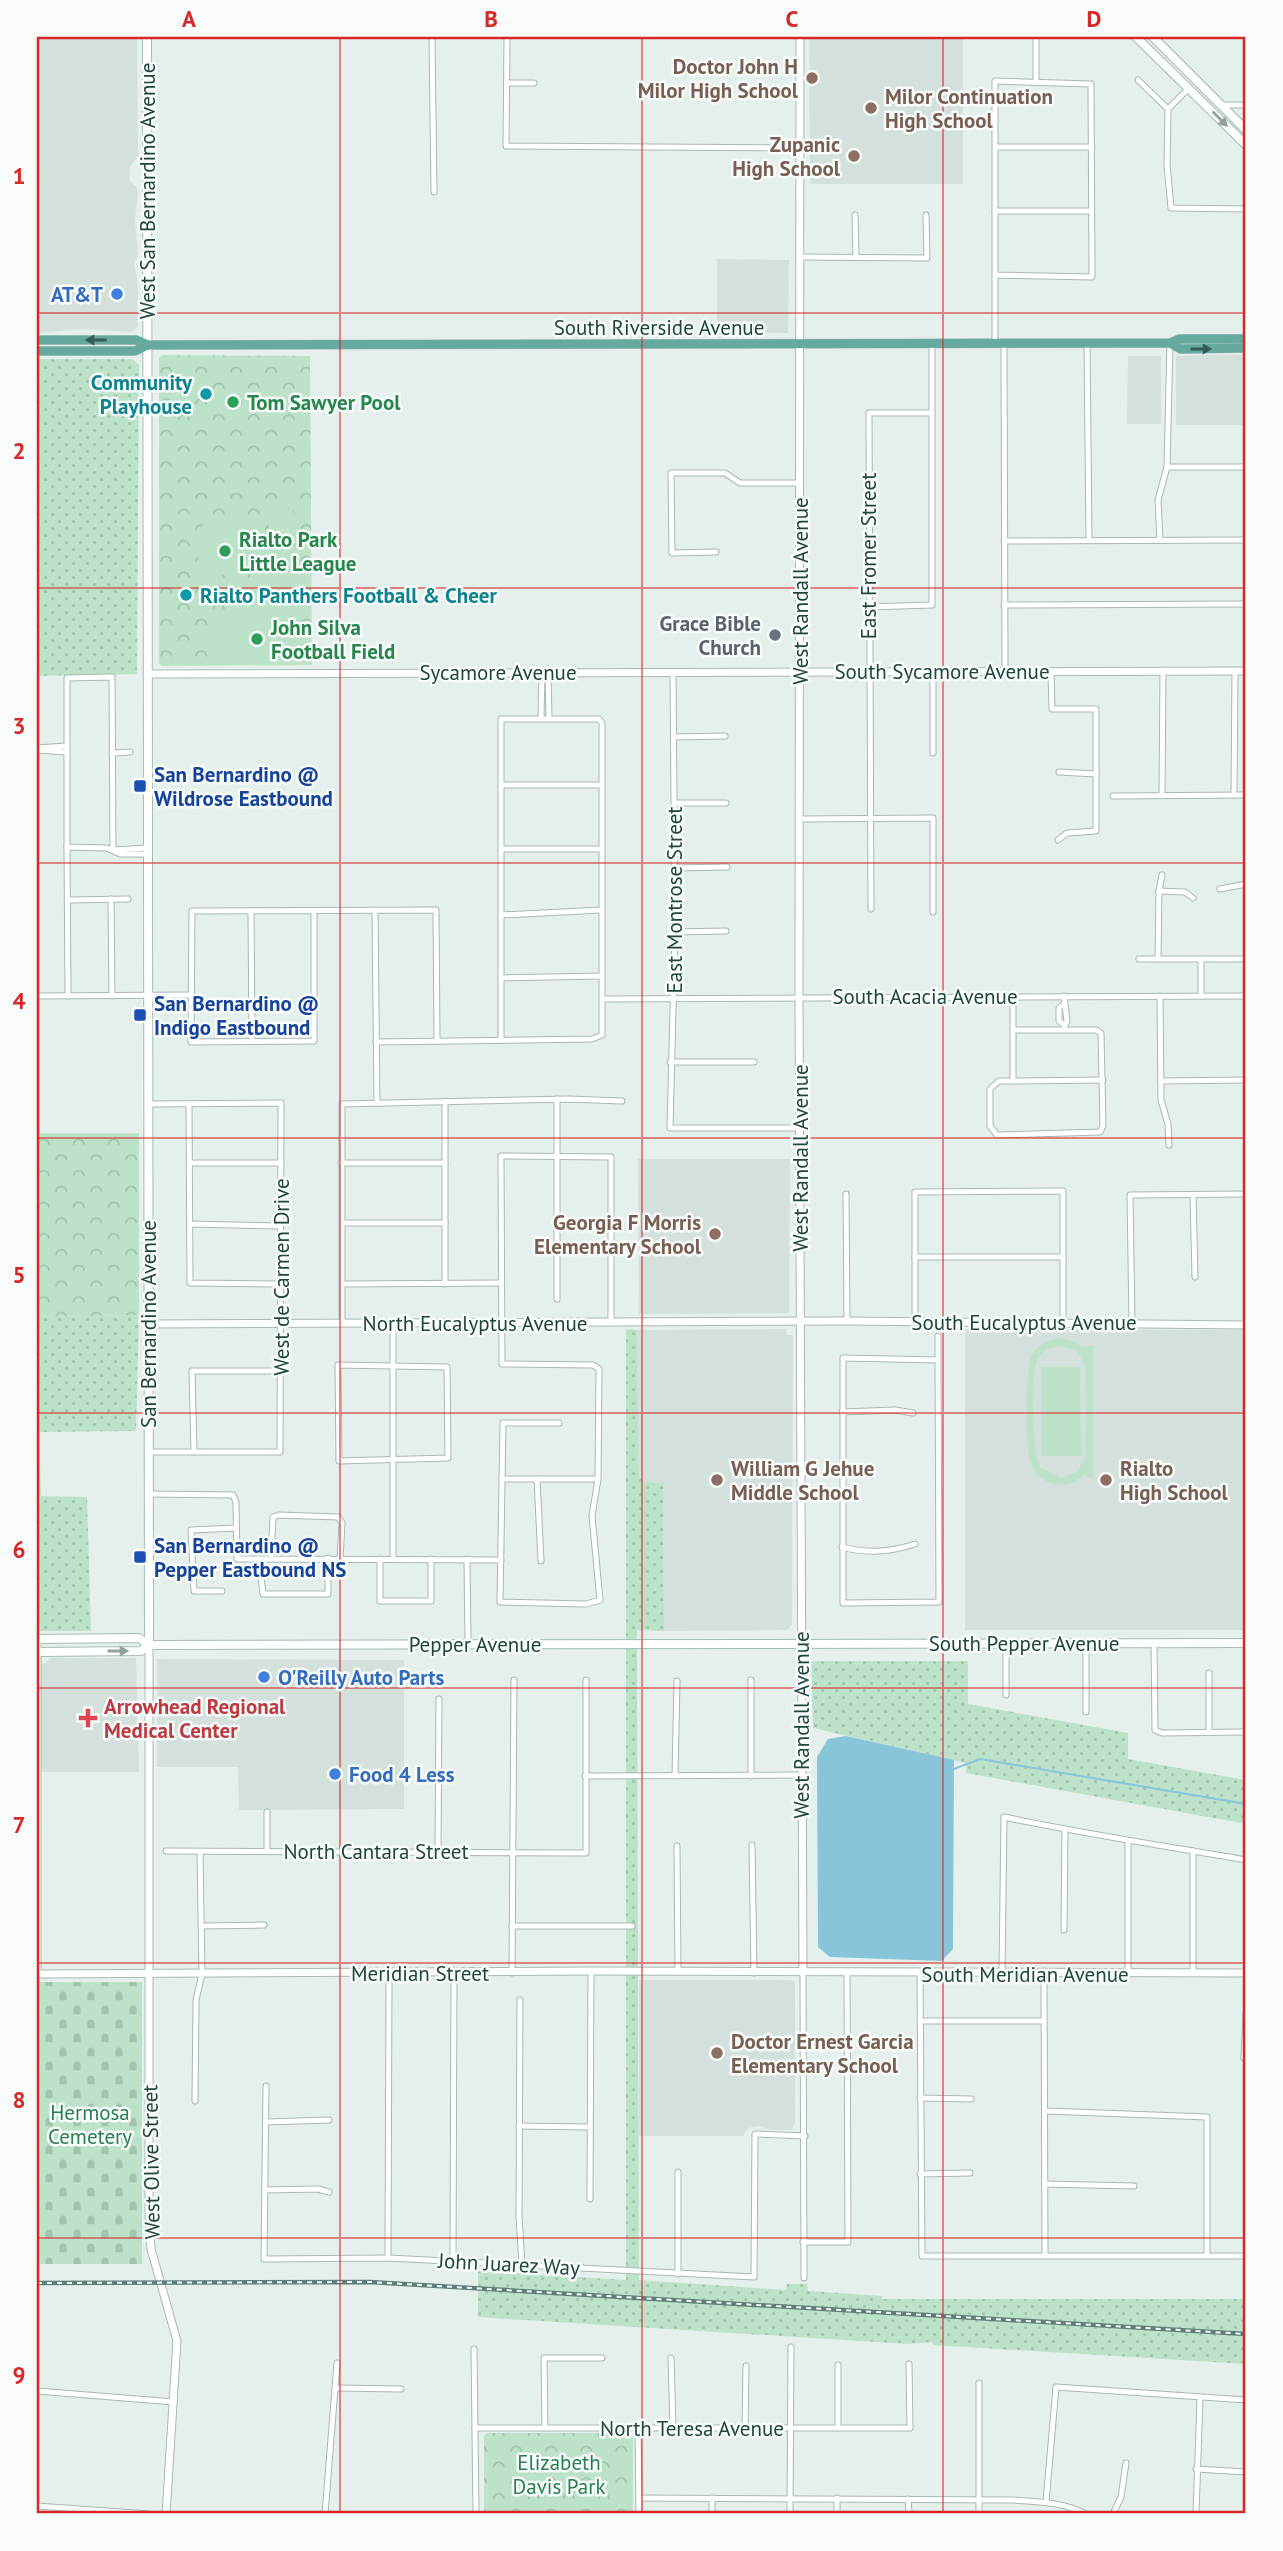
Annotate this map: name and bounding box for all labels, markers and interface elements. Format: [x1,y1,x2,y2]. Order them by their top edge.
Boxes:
text: A [182,4,196,33]
text: B [484,4,498,33]
text: C [786,4,799,33]
text: D [1087,4,1101,33]
place label: Doctor John H Milor High School [638,53,799,104]
street label: West San Bernardino Avenue [134,63,161,319]
marker: Doctor John H Milor High School [804,70,820,86]
place label: Milor Continuation High School [885,83,1053,134]
marker: Milor Continuation High School [863,100,879,116]
one-way arrow [1212,111,1228,127]
place label: Zupanic High School [732,131,841,182]
marker: Zupanic High School [846,148,862,164]
text: 1 [12,161,26,190]
place label: AT&T [51,281,103,308]
marker: AT&T [109,286,125,302]
street label: South Riverside Avenue [554,314,764,341]
one-way arrow [84,334,106,346]
one-way arrow [1190,343,1212,355]
place label: Community Playhouse [91,369,193,420]
marker: Community Playhouse [198,386,214,402]
place label: Tom Sawyer Pool [247,389,401,416]
marker: Tom Sawyer Pool [225,394,241,410]
text: 2 [12,436,26,465]
street label: East Fromer Street [855,473,882,639]
street label: West Randall Avenue [787,497,814,685]
place label: Rialto Park Little League [239,526,356,577]
marker: Rialto Park Little League [217,543,233,559]
place label: Rialto Panthers Football & Cheer [200,582,497,609]
marker: Rialto Panthers Football & Cheer [178,587,194,603]
place label: Grace Bible Church [660,610,761,661]
place label: John Silva Football Field [270,614,395,665]
marker: Grace Bible Church [767,627,783,643]
marker: John Silva Football Field [249,631,265,647]
street label: South Sycamore Avenue [834,658,1050,685]
street label: Sycamore Avenue [419,659,577,686]
text: 3 [12,711,26,740]
place label: San Bernardino @ Wildrose Eastbound [154,761,333,812]
marker: San Bernardino @ Wildrose Eastbound [132,778,148,794]
street label: East Montrose Street [661,807,688,993]
street label: South Acacia Avenue [832,983,1018,1010]
text: 4 [12,986,26,1015]
place label: San Bernardino @ Indigo Eastbound [154,990,319,1041]
marker: San Bernardino @ Indigo Eastbound [132,1007,148,1023]
street label: West Randall Avenue [787,1064,814,1252]
street label: West de Carmen Drive [268,1178,295,1376]
place label: Georgia F Morris Elementary School [534,1209,702,1260]
street label: San Bernardino Avenue [135,1220,162,1428]
marker: Georgia F Morris Elementary School [707,1226,723,1242]
text: 5 [12,1260,26,1289]
street label: South Eucalyptus Avenue [911,1309,1137,1336]
street label: North Eucalyptus Avenue [363,1310,587,1337]
place label: William G Jehue Middle School [731,1455,874,1506]
place label: Rialto High School [1120,1455,1229,1506]
marker: William G Jehue Middle School [709,1472,725,1488]
marker: Rialto High School [1098,1472,1114,1488]
place label: San Bernardino @ Pepper Eastbound NS [154,1532,346,1583]
text: 6 [12,1535,26,1564]
marker: San Bernardino @ Pepper Eastbound NS [132,1549,148,1565]
street label: South Pepper Avenue [929,1630,1119,1657]
street label: Pepper Avenue [409,1631,541,1658]
street label: West Randall Avenue [788,1631,815,1819]
one-way arrow [108,1645,130,1657]
place label: O'Reilly Auto Parts [278,1664,445,1691]
marker: O'Reilly Auto Parts [256,1669,272,1685]
place label: Arrowhead Regional Medical Center [104,1693,286,1744]
marker: Arrowhead Regional Medical Center [78,1708,98,1728]
place label: Food 4 Less [349,1761,455,1788]
marker: Food 4 Less [327,1766,343,1782]
text: 7 [12,1810,26,1839]
street label: North Cantara Street [283,1838,469,1865]
street label: Meridian Street [351,1960,489,1987]
street label: South Meridian Avenue [921,1961,1129,1988]
place label: Doctor Ernest Garcia Elementary School [731,2028,914,2079]
marker: Doctor Ernest Garcia Elementary School [709,2045,725,2061]
street label: West Olive Street [136,2084,166,2240]
text: 8 [12,2085,26,2114]
park label: Hermosa Cemetery [48,2099,132,2150]
street label: John Juarez Way [436,2247,581,2281]
text: 9 [12,2360,26,2389]
street label: North Teresa Avenue [600,2415,784,2442]
park label: Elizabeth Davis Park [513,2449,605,2500]

